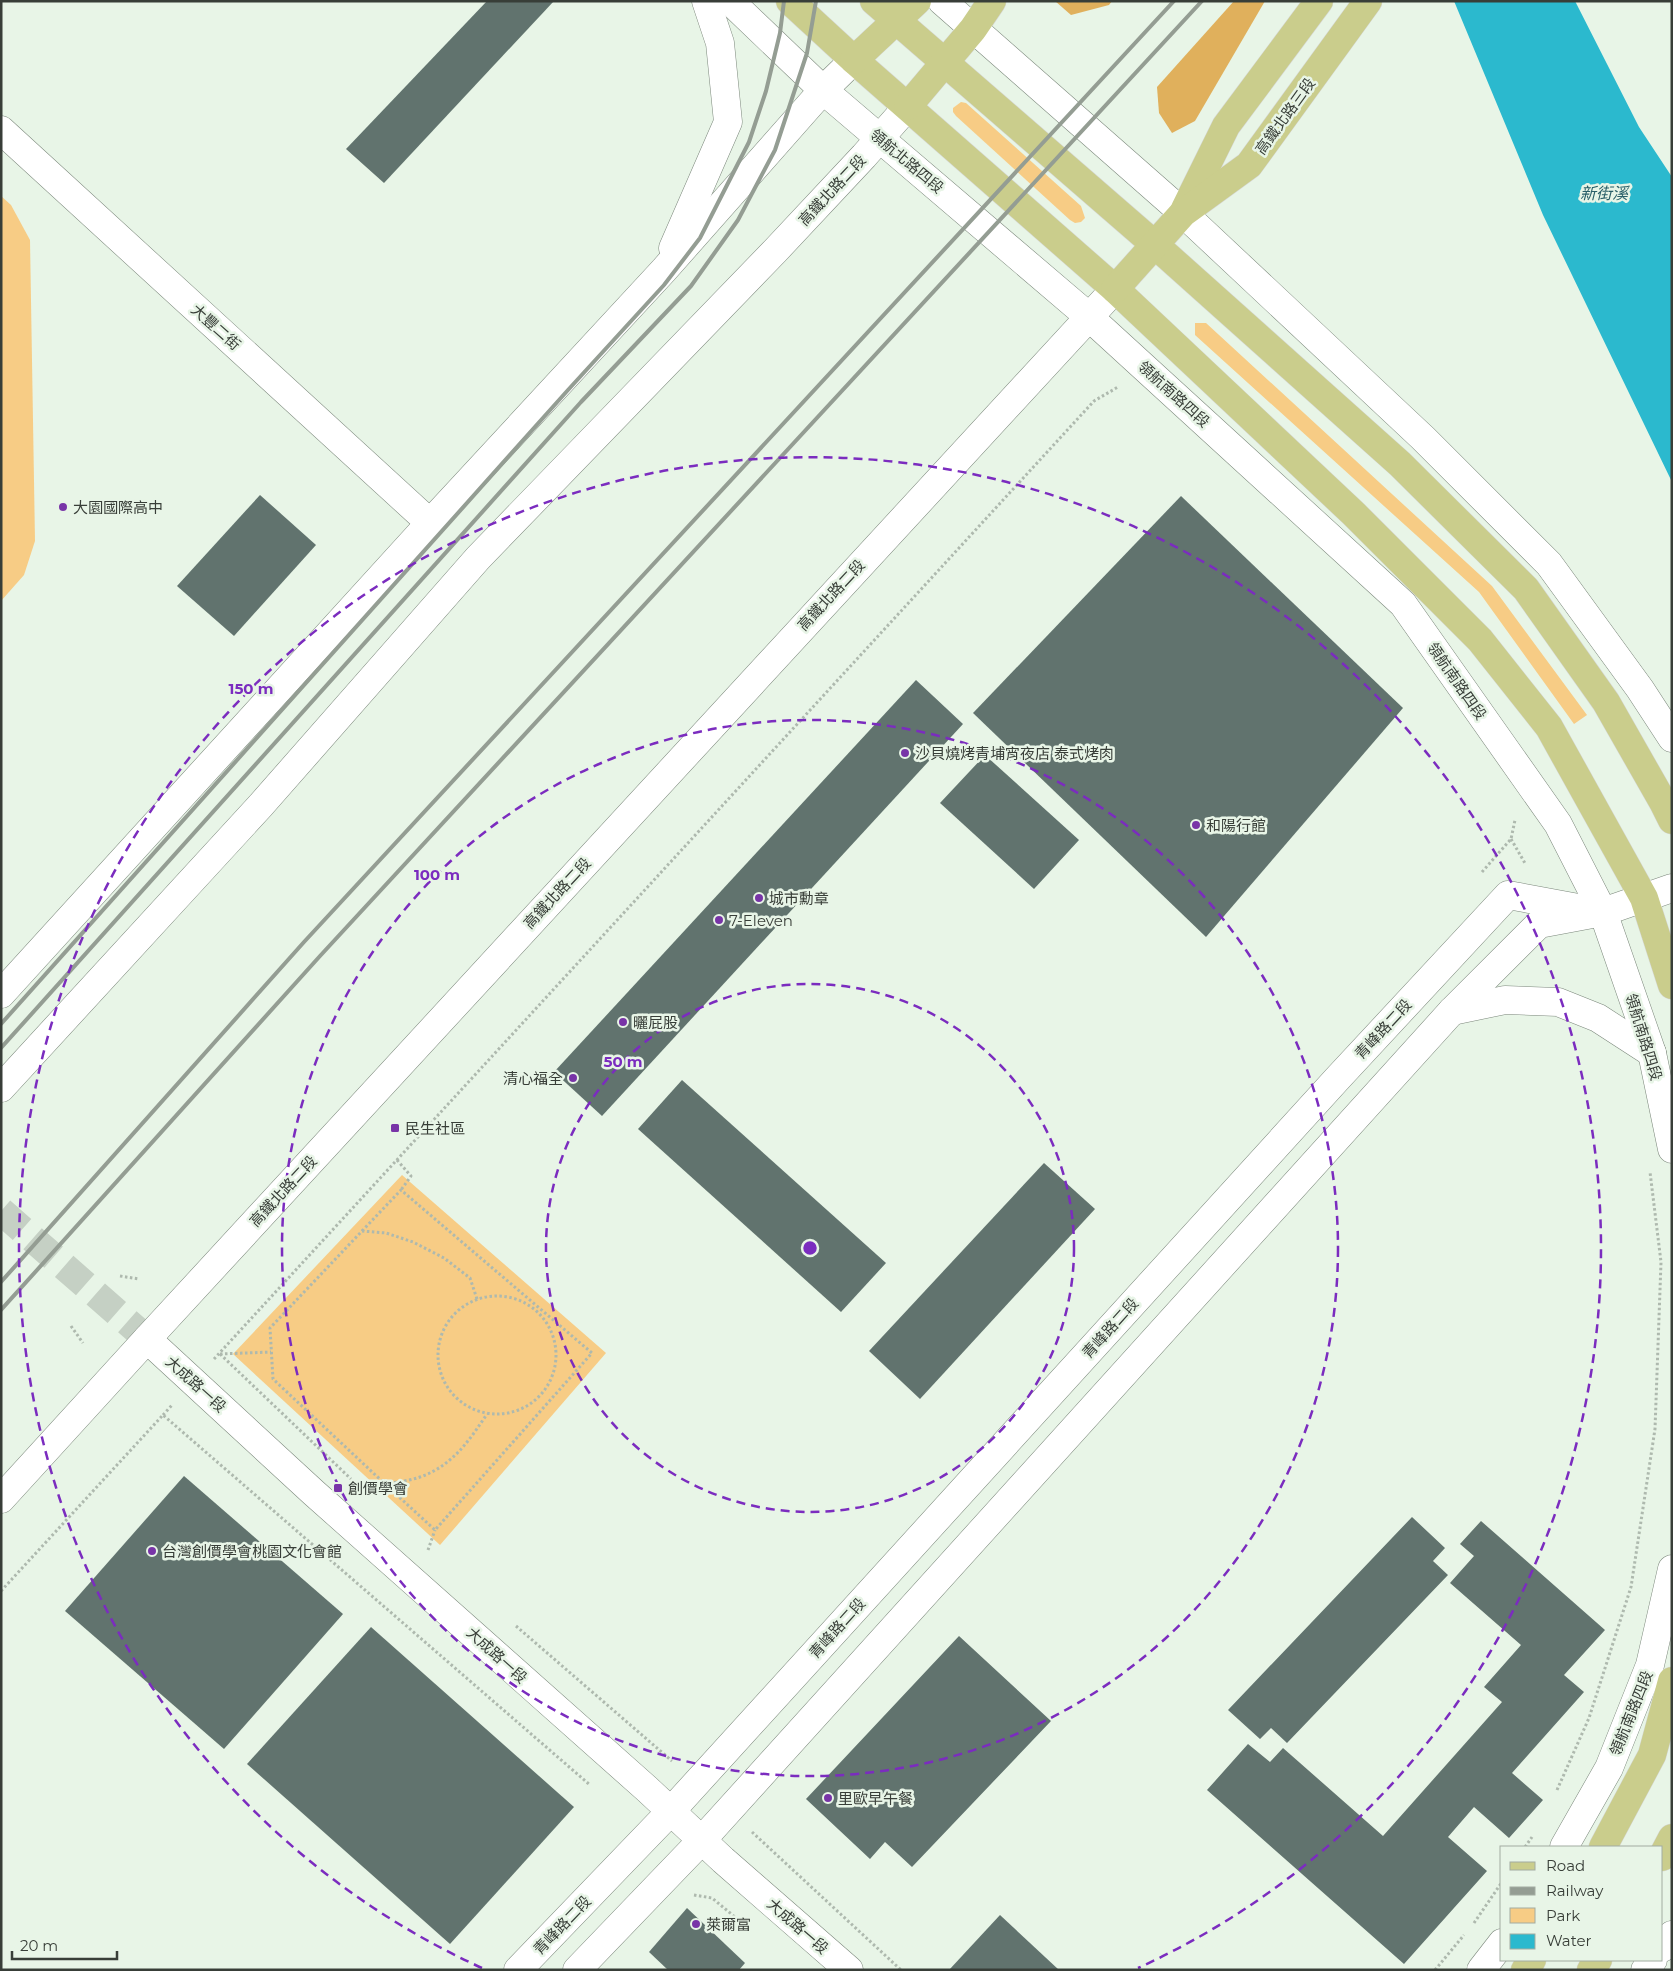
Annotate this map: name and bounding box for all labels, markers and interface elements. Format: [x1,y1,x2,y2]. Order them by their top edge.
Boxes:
street label: 高鐵北路三段 [1251,74,1319,158]
street label: 領航北路四段 [866,125,948,197]
street label: 高鐵北路二段 [794,151,870,229]
water label: 新街溪 [1580,184,1630,203]
street label: 大豐二街 [187,300,245,354]
street label: 領航南路四段 [1134,357,1214,431]
place label: 大園國際高中 [73,498,163,517]
marker: 大園國際高中 [57,501,69,513]
street label: 高鐵北路二段 [793,556,869,634]
street label: 領航南路四段 [1423,639,1491,723]
text: 150 m [229,679,273,698]
place label: 沙貝燒烤青埔宵夜店 泰式烤肉 [915,744,1114,763]
marker: 沙貝燒烤青埔宵夜店 泰式烤肉 [899,747,911,759]
place label: 和陽行館 [1206,816,1266,835]
marker: 和陽行館 [1190,819,1202,831]
street label: 高鐵北路二段 [519,854,595,932]
text: 100 m [414,865,460,884]
place label: 城市勳章 [769,889,829,908]
marker: 城市勳章 [753,892,765,904]
place label: 7-Eleven [729,911,793,930]
marker: 7-Eleven [713,914,725,926]
street label: 領航南路四段 [1622,991,1666,1083]
street label: 青峰路二段 [1350,995,1416,1063]
place label: 曬屁股 [633,1013,678,1032]
marker: 曬屁股 [617,1016,629,1028]
text: 50 m [603,1052,643,1071]
place label: 清心福全 [503,1069,563,1088]
marker: 清心福全 [567,1072,579,1084]
place label: 民生社區 [405,1119,465,1138]
marker: 民生社區 [389,1122,401,1134]
street label: 高鐵北路二段 [245,1152,321,1230]
centre of rings [801,1239,819,1257]
street label: 青峰路二段 [1078,1294,1142,1362]
street label: 大成路一段 [162,1352,230,1416]
place label: 創價學會 [348,1479,408,1498]
marker: 創價學會 [332,1482,344,1494]
place label: 台灣創價學會桃園文化會館 [162,1542,342,1561]
marker: 台灣創價學會桃園文化會館 [146,1545,158,1557]
street label: 青峰路二段 [805,1594,869,1662]
street label: 大成路一段 [463,1623,531,1687]
street label: 領航南路四段 [1605,1668,1657,1758]
place label: 里歐早午餐 [838,1789,913,1808]
marker: 里歐早午餐 [822,1792,834,1804]
legend [1500,1846,1663,1961]
text: Road [1546,1856,1585,1875]
text: Railway [1546,1881,1604,1900]
street label: 青峰路二段 [529,1891,595,1959]
street label: 大成路一段 [763,1894,833,1958]
text: Park [1546,1906,1580,1925]
place label: 萊爾富 [706,1915,751,1934]
marker: 萊爾富 [690,1918,702,1930]
scale bar [12,1928,118,1960]
text: Water [1546,1931,1592,1950]
text: 20 m [20,1936,58,1955]

